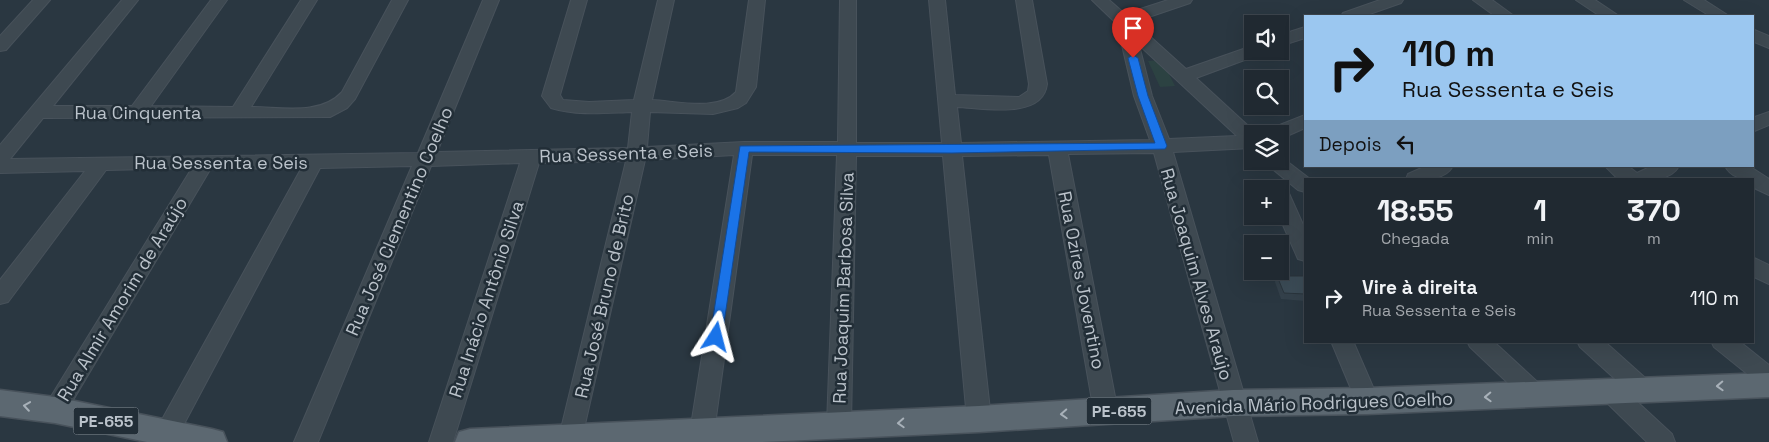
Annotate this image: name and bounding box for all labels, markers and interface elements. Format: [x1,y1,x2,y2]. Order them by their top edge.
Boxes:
pin [1112,7,1154,58]
icon: arrive [1119,14,1147,42]
map controls [1244,15,1289,280]
button: sound [1244,15,1289,60]
text: 110 m [1402,32,1495,76]
icon: right [1319,35,1384,100]
button: search [1244,70,1289,115]
text: Rua Sessenta e Seis [1402,75,1614,103]
street label: Rua Cinquenta [75,101,201,124]
street label: Rua José Clementino Coelho [340,103,458,339]
button: layers [1244,125,1289,170]
icon: left [1392,130,1420,158]
text: Depois [1319,132,1382,157]
street label: Rua Sessenta e Seis [539,138,713,168]
street label: Rua Sessenta e Seis [134,151,308,174]
street label: Rua Joaquim Alves Araújo [1156,165,1238,383]
street label: Rua Joaquim Barbosa Silva [827,172,859,404]
button: + [1244,180,1289,225]
street label: Rua Ozires Joventino [1053,189,1111,371]
text: 18:55 [1377,191,1453,230]
text: 1 [1533,191,1547,230]
text: 370 [1627,191,1681,230]
street label: Rua José Bruno de Brito [569,192,639,400]
street label: Rua Almir Amorim de Araújo [52,193,192,405]
street label: Rua Inácio Antônio Silva [443,198,529,400]
text: Chegada [1381,228,1449,249]
text: min [1526,228,1554,249]
text: m [1647,228,1661,249]
button: − [1244,235,1289,280]
text: Vire à direita [1362,275,1478,300]
icon: right [1319,284,1347,312]
text: 110 m [1690,286,1739,311]
text: Rua Sessenta e Seis [1362,300,1516,321]
position arrow [689,310,741,362]
one-way arrow [1716,380,1724,391]
street label: Avenida Mário Rodrigues Coelho [1174,387,1454,419]
one-way arrow [1484,391,1492,402]
road number: PE-655 [1086,398,1152,424]
one-way arrow [22,402,31,412]
road number: PE-655 [74,408,138,434]
one-way arrow [1059,409,1067,420]
one-way arrow [897,417,905,428]

